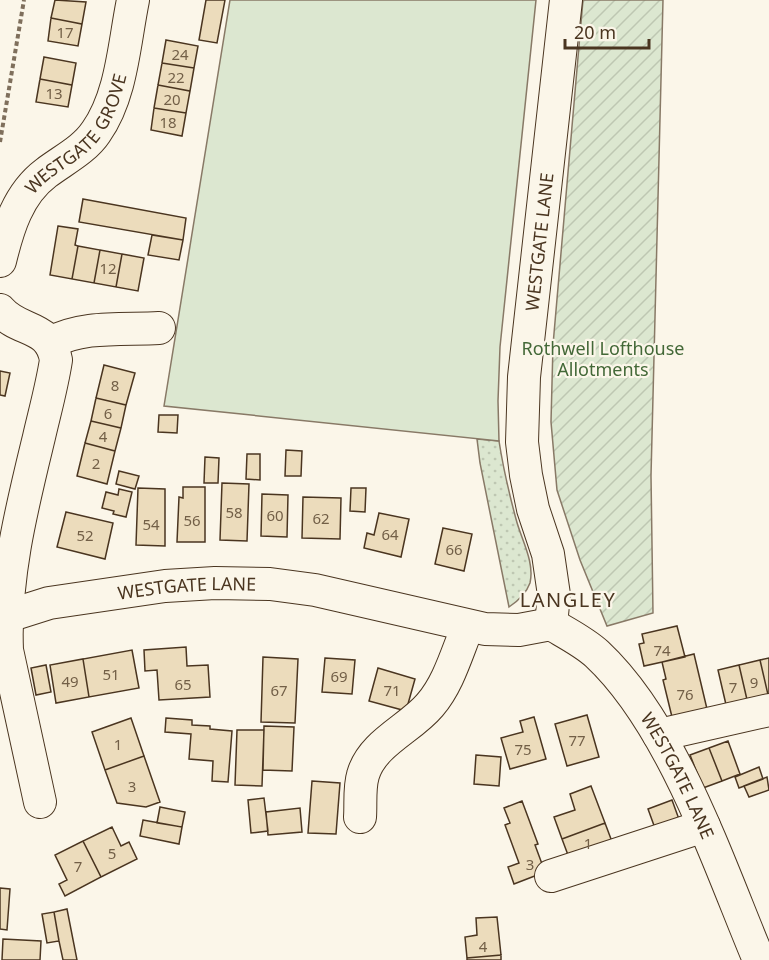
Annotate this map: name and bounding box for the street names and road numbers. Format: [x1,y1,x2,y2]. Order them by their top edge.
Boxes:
street label: WESTGATE GROVE [19,71,131,199]
street label: WESTGATE LANE [519,171,559,312]
street label: WESTGATE LANE [116,571,256,605]
street label: WESTGATE LANE [636,708,720,842]

